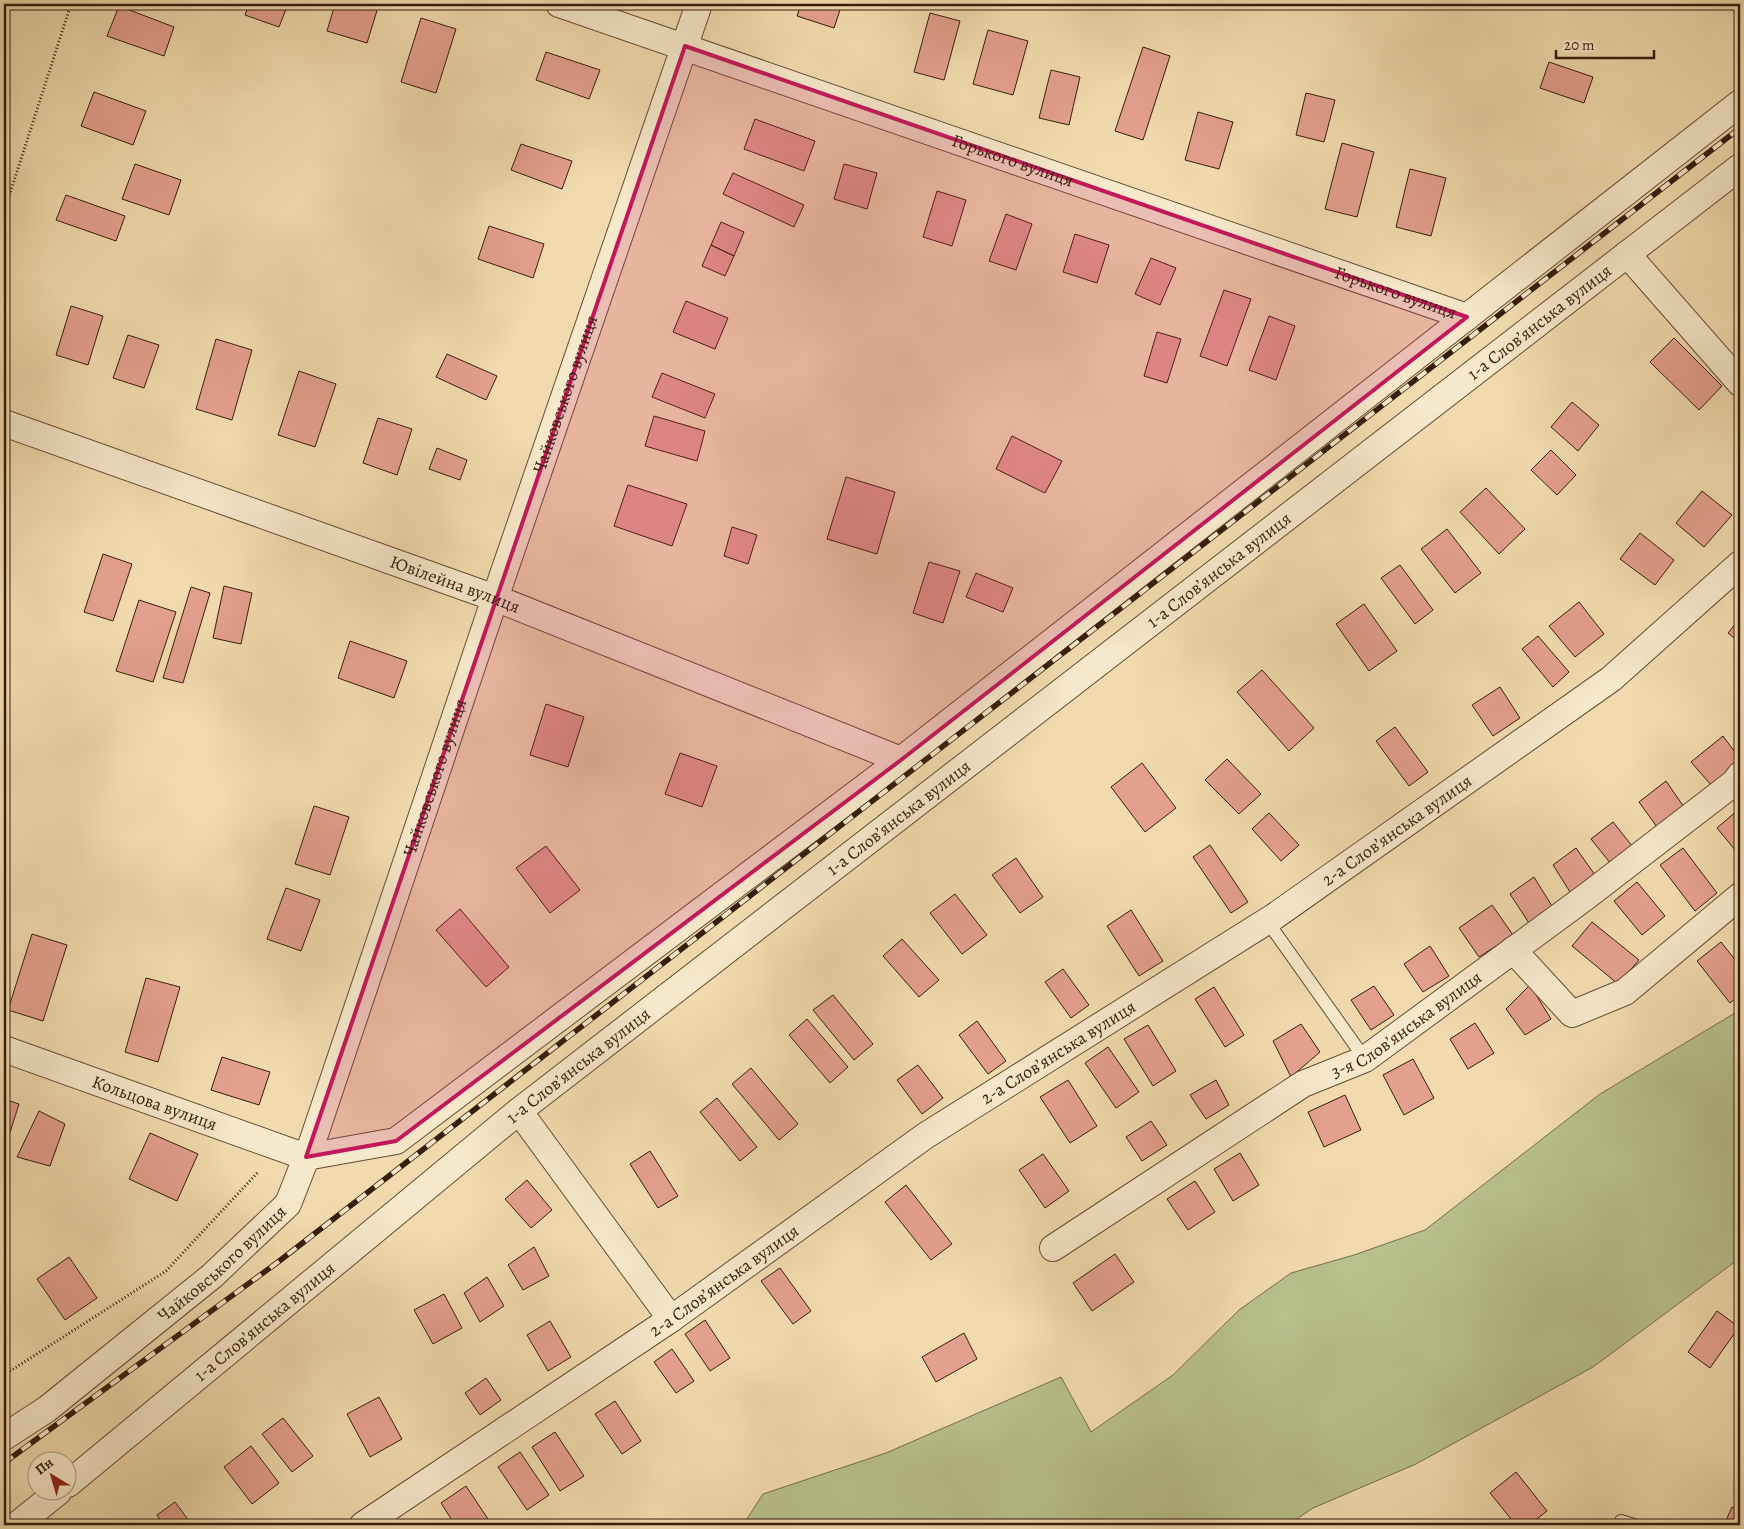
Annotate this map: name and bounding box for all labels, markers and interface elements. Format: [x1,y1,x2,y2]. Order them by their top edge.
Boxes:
scale bar [1556,28,1654,60]
text: 20 m [1564,35,1595,55]
street label: Горького вулиця [949,128,1077,193]
street label: 1-а Слов’янська вулиця [1462,259,1616,386]
street label: Горького вулиця [1332,260,1460,325]
street label: Чайковського вулиця [527,312,603,476]
street label: 1-а Слов’янська вулиця [1142,506,1296,633]
street label: Ювілейна вулиця [387,550,524,619]
street label: Чайковського вулиця [397,696,472,859]
street label: 1-а Слов’янська вулиця [821,754,976,881]
street label: 2-а Слов’янська вулиця [1317,769,1477,891]
street label: 3-я Слов’янська вулиця [1327,965,1487,1083]
street label: 2-а Слов’янська вулиця [976,995,1140,1110]
street label: 1-а Слов’янська вулиця [501,1002,655,1129]
street label: Кольцова вулиця [89,1069,221,1136]
street label: Чайковського вулиця [153,1200,292,1327]
street label: 2-а Слов’янська вулиця [644,1219,804,1342]
street label: 1-а Слов’янська вулиця [189,1256,340,1387]
north arrow [28,1452,78,1502]
text: Пн [31,1453,57,1479]

